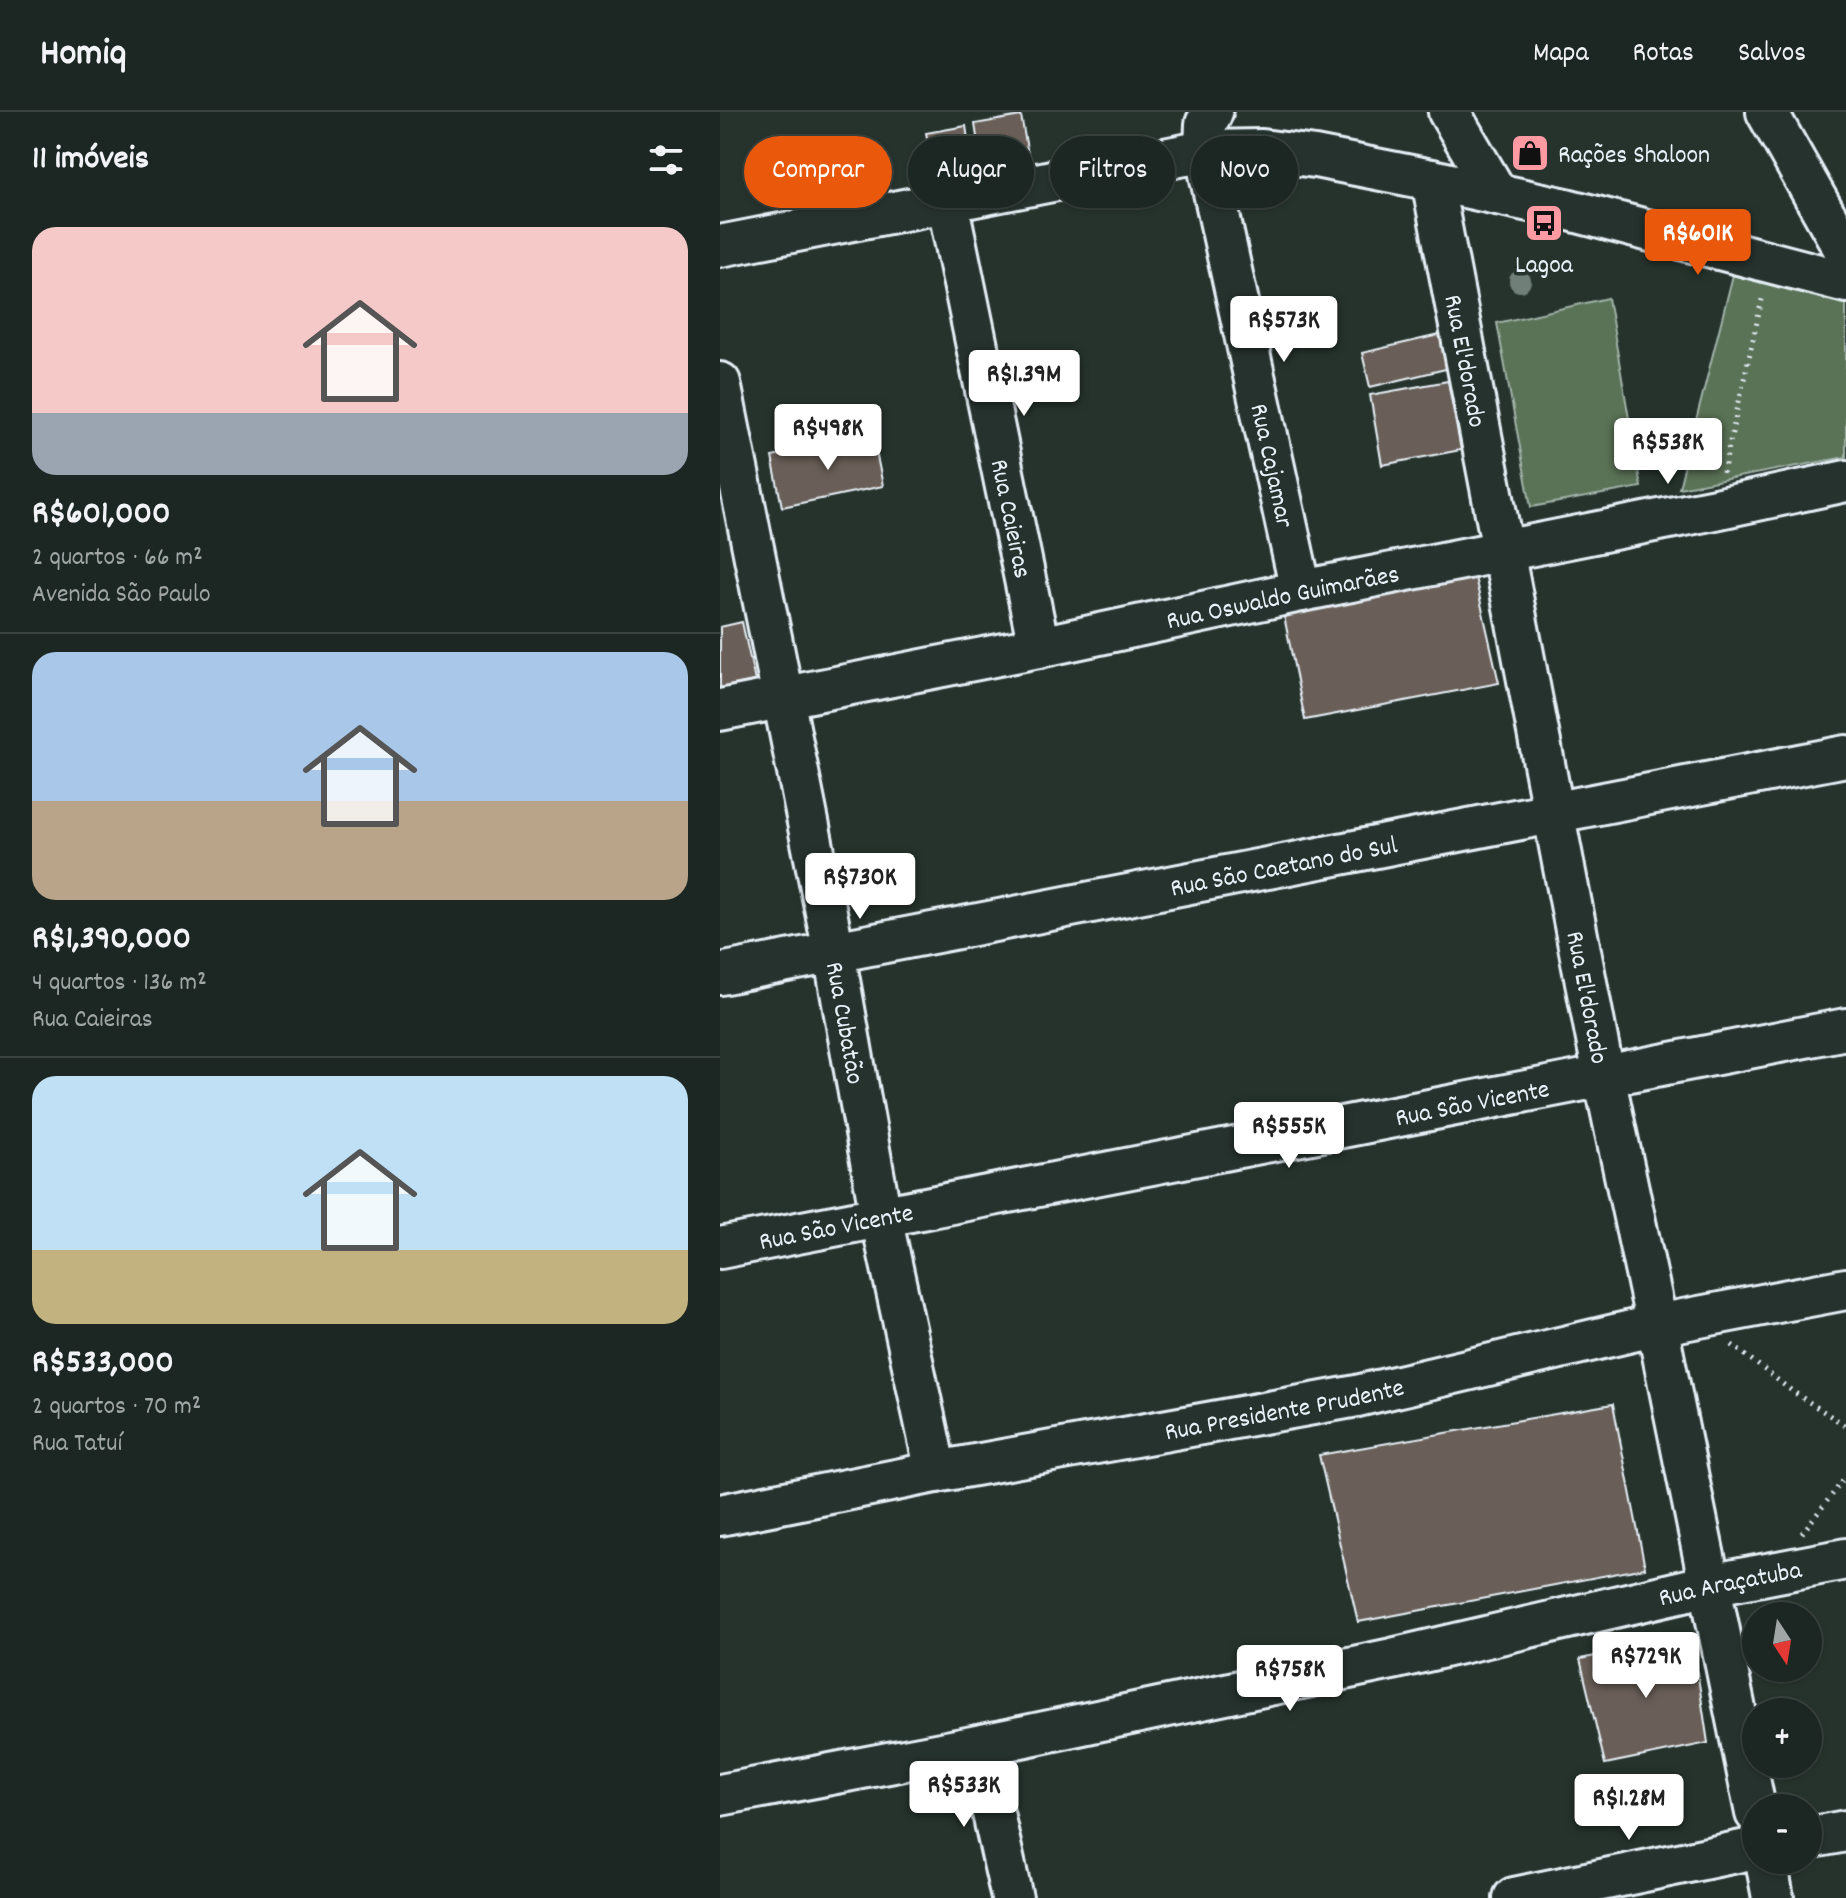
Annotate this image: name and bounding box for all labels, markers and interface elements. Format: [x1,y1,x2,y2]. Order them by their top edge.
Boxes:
text: Homiq [40,28,126,83]
text: Mapa [1533,35,1589,75]
text: Rotas [1633,35,1694,75]
text: Salvos [1738,35,1806,75]
shop icon: Rações Shaloon [1509,132,1551,174]
text: 11 imóveis [32,136,149,185]
chip: Comprar [744,136,892,208]
chip: Alugar [908,136,1034,208]
chip: Filtros [1050,136,1175,208]
chip: Novo [1191,136,1298,208]
icon: filters [644,138,688,182]
place label: Rações Shaloon [1558,138,1710,175]
bus stop icon: Lagoa [1523,202,1565,244]
pin: R$601K [1633,209,1763,277]
text: R$601K [1663,216,1733,253]
place label: Lagoa [1515,248,1574,285]
icon: home [288,279,432,423]
street label: Rua El'dorado [1432,292,1494,431]
pin: R$573K [1219,296,1349,364]
text: R$573K [1248,303,1320,340]
pin: R$1.39M [950,350,1098,418]
text: R$1.39M [987,357,1061,394]
street label: Rua Cajamar [1239,400,1302,532]
pin: R$498K [763,404,893,472]
text: R$498K [793,411,863,448]
pin: R$538K [1603,418,1733,486]
text: R$538K [1632,425,1704,462]
street label: Rua Caieiras [979,456,1039,582]
text: R$601,000 [32,491,170,540]
text: 2 quartos · 66 m² [32,540,203,577]
street label: Rua Oswaldo Guimarães [1163,557,1403,641]
text: Avenida São Paulo [32,577,211,614]
icon: home [288,704,432,848]
street label: Rua São Caetano do Sul [1167,828,1401,908]
pin: R$730K [795,853,925,921]
text: R$730K [823,860,897,897]
text: R$1,390,000 [32,916,191,965]
street label: Rua El'dorado [1555,928,1616,1067]
street label: Rua Cubatão [814,959,872,1087]
text: 4 quartos · 136 m² [32,965,207,1002]
text: Rua Caieiras [32,1002,153,1039]
street label: Rua São Vicente [1392,1072,1553,1138]
pin: R$555K [1224,1102,1354,1170]
text: R$555K [1252,1109,1326,1146]
icon: home [288,1128,432,1272]
street label: Rua São Vicente [756,1196,917,1262]
text: R$533,000 [32,1340,174,1389]
street label: Rua Presidente Prudente [1162,1370,1408,1452]
text: 2 quartos · 70 m² [32,1389,201,1426]
text: Rua Tatuí [32,1426,122,1463]
street label: Rua Araçatuba [1655,1553,1806,1618]
north arrow [1742,1602,1822,1682]
map controls [1742,1602,1822,1874]
pin: R$729K [1581,1632,1711,1700]
text: R$729K [1610,1639,1682,1676]
pin: R$758K [1225,1645,1355,1713]
text: R$758K [1255,1652,1325,1689]
button: + [1742,1698,1822,1778]
pin: R$533K [899,1761,1029,1829]
text: R$533K [928,1768,1000,1805]
pin: R$1.28M [1555,1774,1703,1842]
text: R$1.28M [1593,1781,1665,1818]
button: − [1742,1794,1822,1874]

